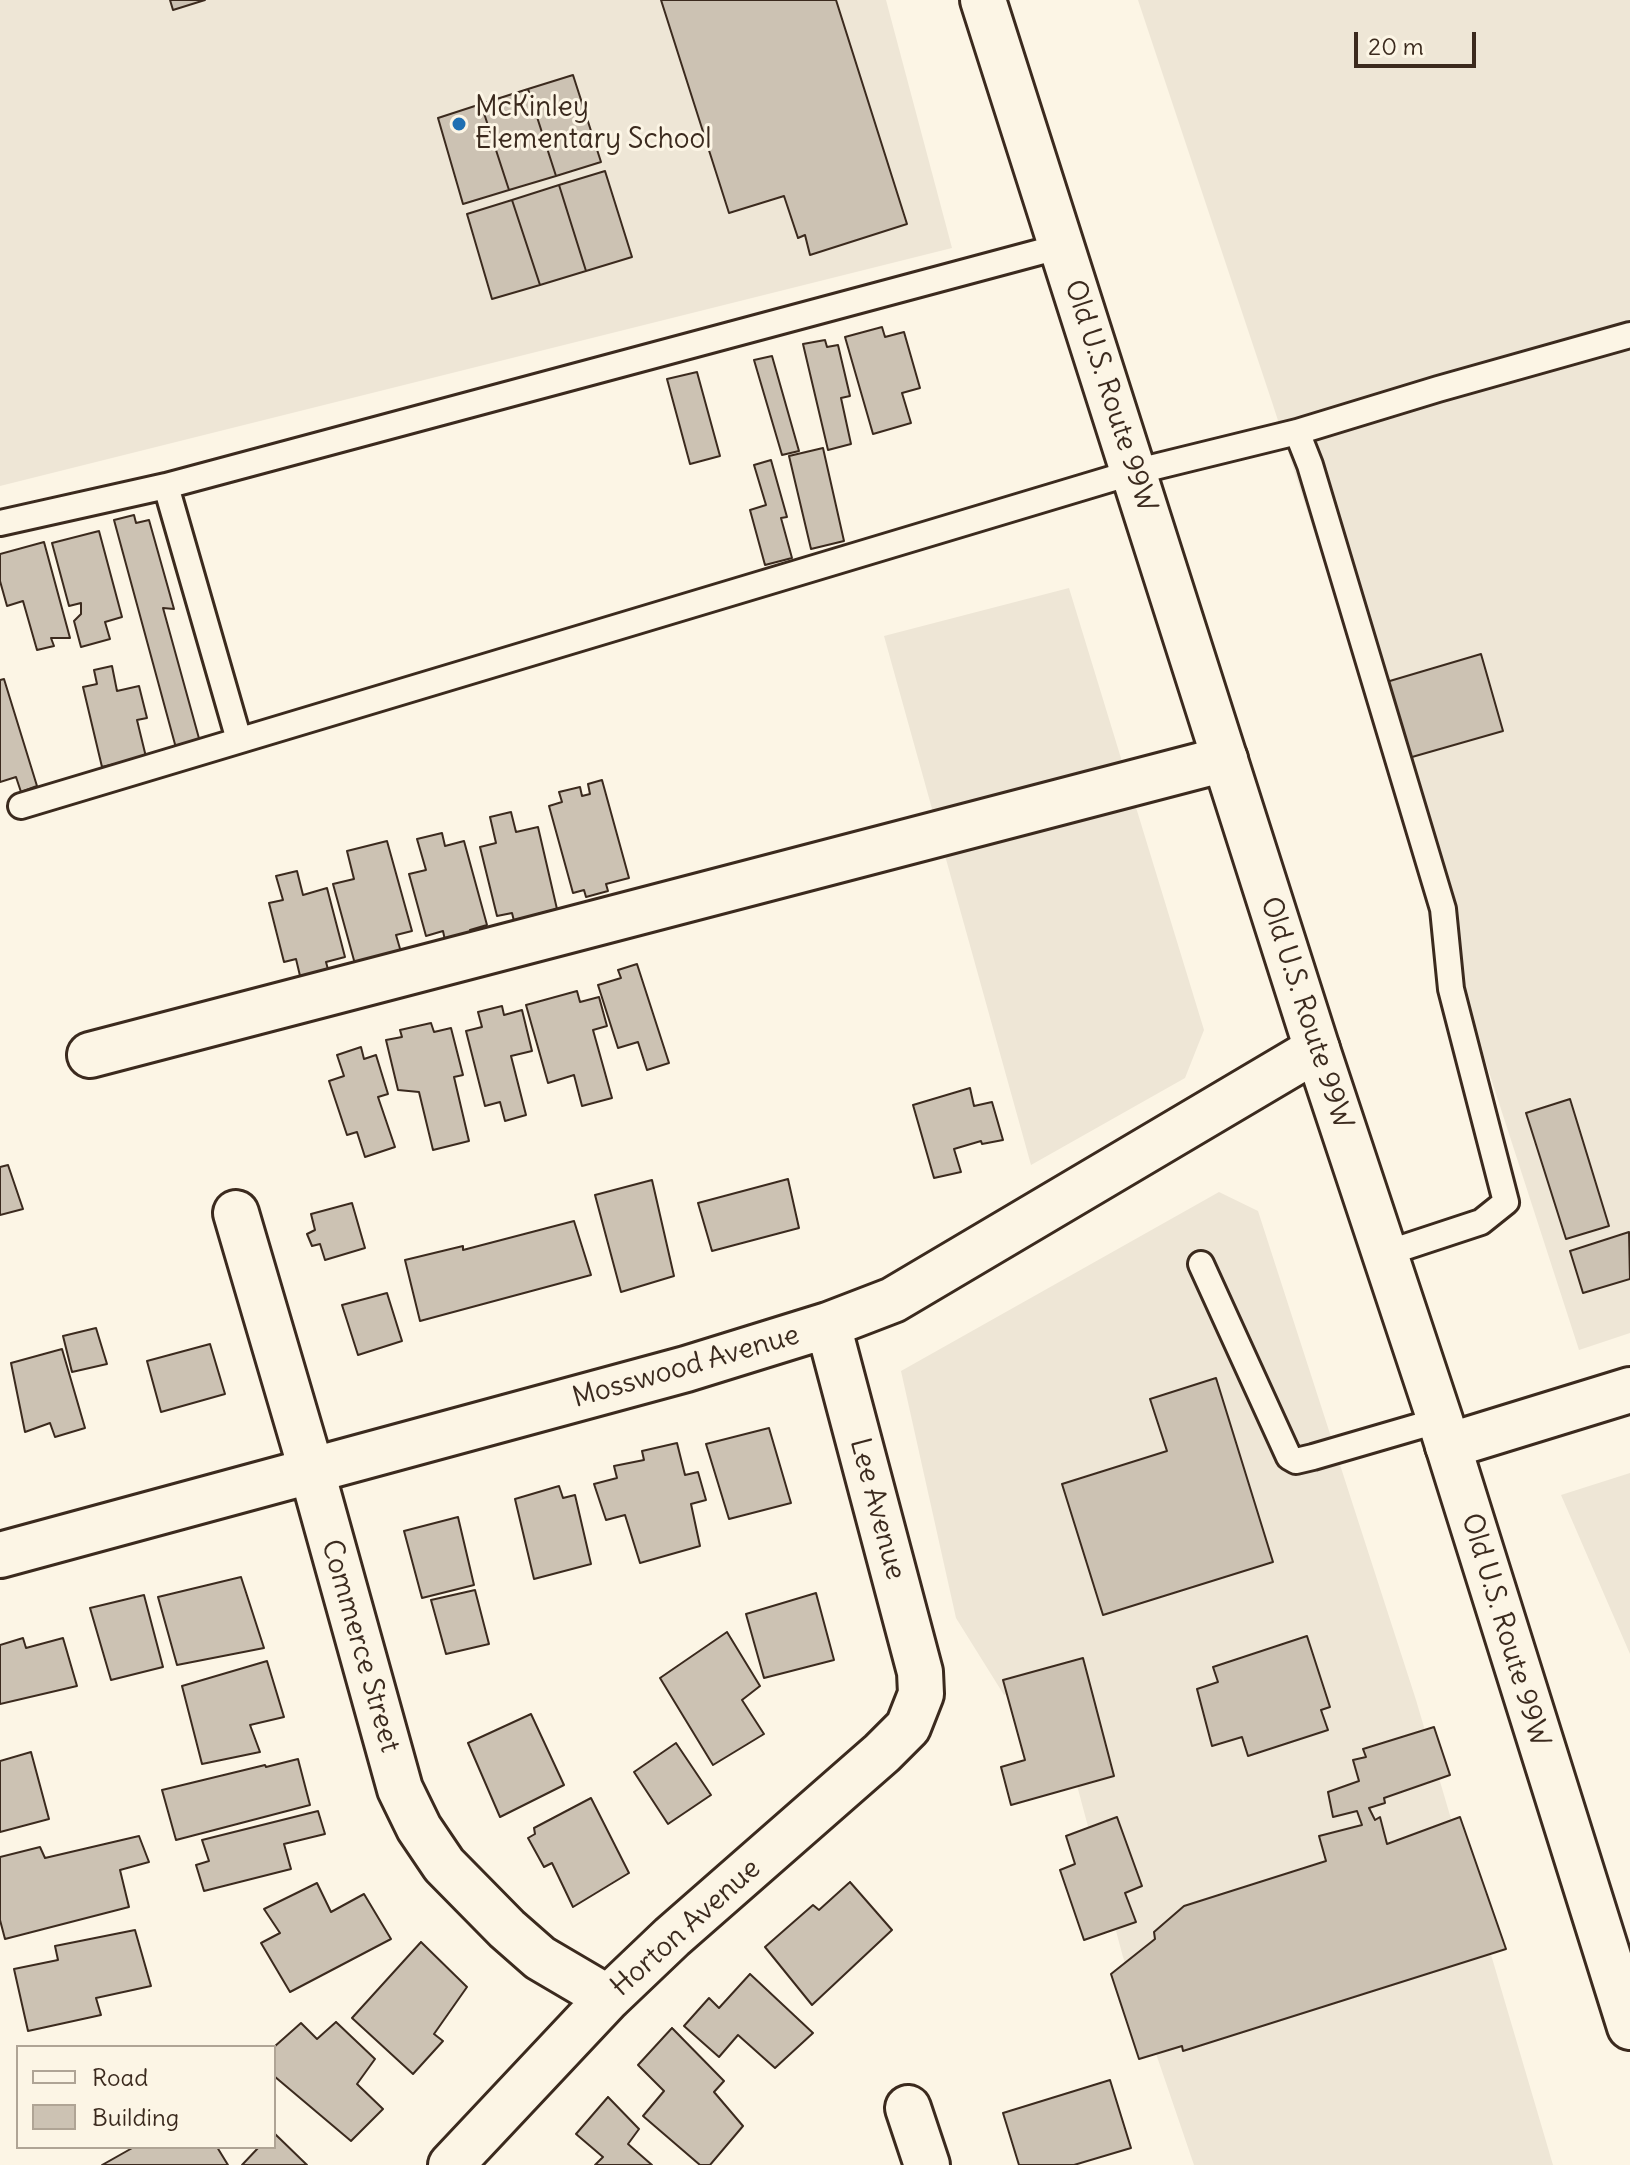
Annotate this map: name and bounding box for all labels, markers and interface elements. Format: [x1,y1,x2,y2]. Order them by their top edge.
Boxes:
scale bar [1358,16,1480,66]
text: 20 m [1368,31,1424,61]
place label: McKinley Elementary School [475,91,712,157]
marker: McKinley Elementary School [450,115,468,133]
street label: Old U.S. Route 99W [1057,276,1163,516]
street label: Old U.S. Route 99W [1253,893,1359,1133]
street label: Mosswood Avenue [569,1319,803,1415]
street label: Lee Avenue [842,1435,912,1583]
street label: Old U.S. Route 99W [1454,1509,1556,1751]
street label: Commerce Street [314,1536,406,1756]
street label: Horton Avenue [604,1852,768,2004]
legend [16,2045,276,2149]
text: Road [92,2062,148,2092]
text: Building [92,2102,179,2132]

